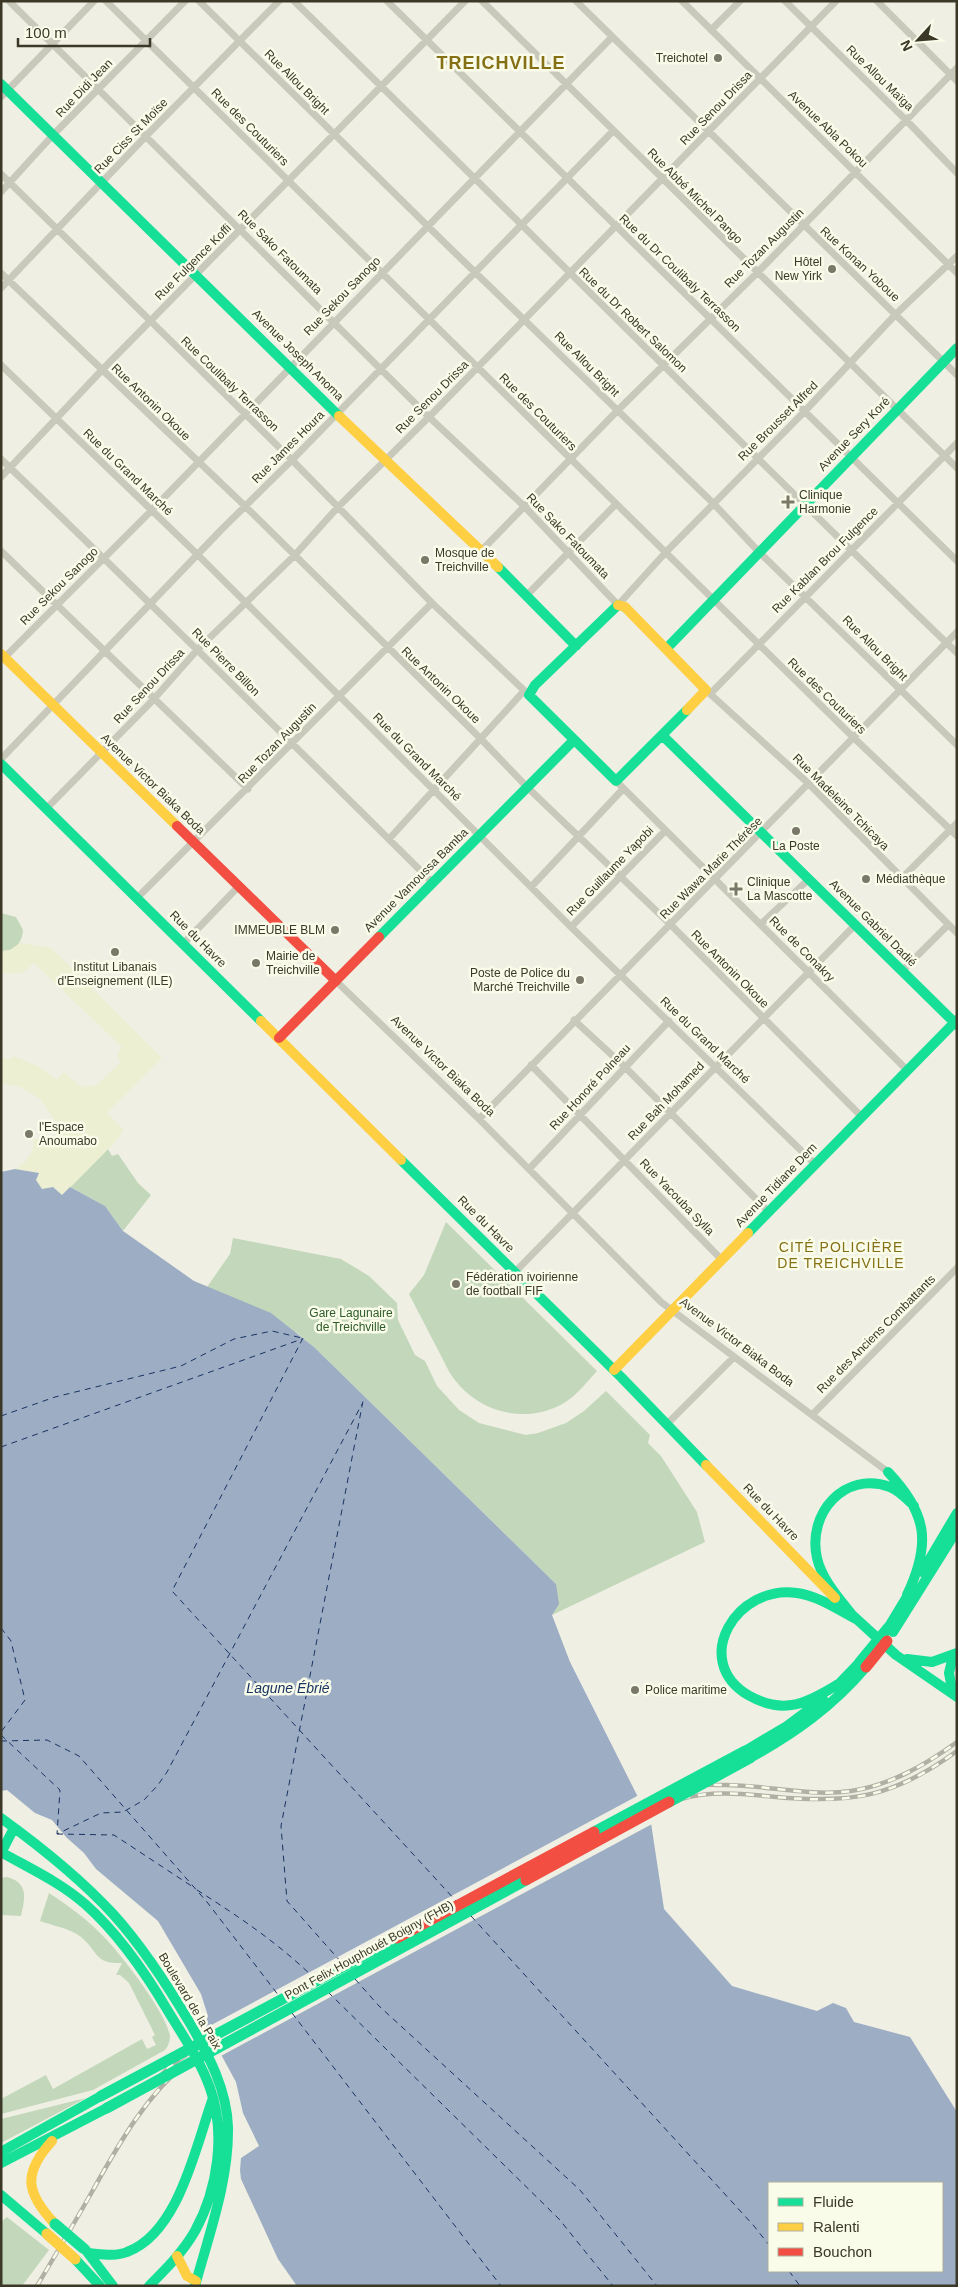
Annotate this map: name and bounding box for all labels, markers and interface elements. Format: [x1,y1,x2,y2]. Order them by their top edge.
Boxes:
scale bar [18,15,150,47]
north arrow [893,15,943,65]
text: 100 m [25,24,67,41]
text: N [897,38,916,54]
street label: Rue Allou Maïga [843,42,917,114]
street label: Rue Allou Bright [262,47,333,118]
place label: Treichotel [656,51,708,65]
marker: Treichotel [712,52,724,64]
district label: TREICHVILLE [436,53,566,73]
street label: Rue Didi Jean [53,56,115,120]
street label: Rue Senou Drissa [677,68,755,148]
street label: Rue des Couturiers [208,85,292,169]
street label: Avenue Abla Pokou [786,88,870,170]
street label: Rue Ciss St Moïse [91,95,171,177]
street label: Rue Abbé Michel Pango [645,146,746,247]
street label: Rue Tozan Augustin [721,205,807,291]
street label: Rue Sako Fatoumata [235,207,325,297]
street label: Rue du Dr Coulibaly Terrasson [616,211,744,335]
street label: Rue Fulgence Koffi [152,221,234,303]
street label: Rue Konan Yoboue [817,224,903,305]
street label: Rue Sekou Sanogo [301,253,383,338]
place label: Hôtel New Yirk [775,255,823,283]
marker: Hôtel New Yirk [826,263,838,275]
street label: Rue du Dr Robert Salomon [576,265,690,375]
street label: Avenue Joseph Anoma [249,306,347,404]
street label: Rue Allou Bright [552,329,623,400]
street label: Rue Coulibaly Terrasson [178,334,282,434]
street label: Rue Senou Drissa [393,357,472,436]
street label: Rue Antonin Okoue [109,361,194,443]
street label: Rue des Couturiers [496,370,580,454]
street label: Rue Brousset Alfred [735,378,821,464]
street label: Avenue Sery Koré [815,394,893,474]
street label: Rue James Houra [249,408,327,486]
street label: Rue du Grand Marché [80,426,176,518]
place label: Clinique Harmonie [799,488,851,516]
street label: Rue Sako Fatoumata [524,490,613,582]
marker: Clinique Harmonie [781,495,795,509]
street label: Rue Kablan Brou Fulgence [769,504,881,616]
street label: Rue Sekou Sanogo [17,544,101,628]
place label: Mosque de Treichville [435,546,495,574]
marker: Mosque de Treichville [419,554,431,566]
street label: Rue Allou Bright [840,613,911,684]
street label: Rue Pierre Billon [189,625,263,699]
street label: Rue Antonin Okoue [399,644,484,726]
street label: Rue Senou Drissa [111,645,188,726]
street label: Rue des Couturiers [785,655,869,737]
street label: Rue Tozan Augustin [235,700,319,786]
street label: Rue du Grand Marché [370,710,464,804]
street label: Avenue Victor Biaka Boda [98,731,208,838]
street label: Rue Madeleine Tchicaya [790,751,892,853]
street label: Rue Wawa Marie Thérèse [657,814,765,922]
street label: Rue Guillaume Yapobi [564,823,656,919]
street label: Avenue Vamoussa Bamba [361,825,471,935]
marker: La Poste [790,825,802,837]
place label: La Poste [772,839,820,853]
place label: Médiathèque [876,872,946,886]
marker: Médiathèque [860,873,872,885]
place label: Clinique La Mascotte [747,875,813,903]
street label: Avenue Gabriel Dadié [827,877,920,970]
marker: Clinique La Mascotte [729,882,743,896]
street label: Rue du Havre [167,908,229,970]
street label: Rue de Conakry [766,913,838,985]
place label: IMMEUBLE BLM [234,923,325,937]
marker: IMMEUBLE BLM [329,924,341,936]
street label: Rue Antonin Okoue [688,927,772,1011]
marker: Institut Libanais d'Enseignement (ILE) [109,946,121,958]
place label: Mairie de Treichville [266,949,320,977]
marker: Mairie de Treichville [250,957,262,969]
place label: Institut Libanais d'Enseignement (ILE) [57,960,173,988]
place label: Poste de Police du Marché Treichville [470,966,570,994]
marker: Poste de Police du Marché Treichville [574,974,586,986]
street label: Rue du Grand Marché [657,994,753,1086]
street label: Avenue Victor Biaka Boda [388,1013,498,1120]
street label: Rue Honoré Polneau [547,1041,633,1133]
street label: Rue Bah Mohamed [625,1059,707,1143]
place label: l'Espace Anoumabo [39,1120,97,1148]
marker: l'Espace Anoumabo [23,1128,35,1140]
street label: Avenue Tidiane Dem [732,1140,820,1230]
street label: Rue Yacouba Sylla [637,1156,717,1238]
street label: Rue du Havre [455,1193,517,1255]
district label: CITÉ POLICIÈRE DE TREICHVILLE [777,1239,905,1271]
place label: Fédération ivoirienne de football FIF [466,1270,578,1298]
street label: Rue des Anciens Combattants [814,1272,938,1396]
marker: Fédération ivoirienne de football FIF [450,1278,462,1290]
street label: Avenue Victor Biaka Boda [677,1295,797,1390]
park label: Gare Lagunaire de Treichville [309,1306,393,1334]
street label: Rue du Havre [740,1481,802,1544]
water label: Lagune Ébrié [246,1680,330,1696]
place label: Police maritime [645,1683,727,1697]
marker: Police maritime [629,1684,641,1696]
street label: Pont Felix Houphouét Boigny (FHB) [282,1898,456,2002]
street label: Boulevard de la Paix [156,1950,224,2052]
legend [768,2182,943,2272]
text: Fluide [813,2193,854,2210]
text: Ralenti [813,2218,860,2235]
text: Bouchon [813,2243,872,2260]

